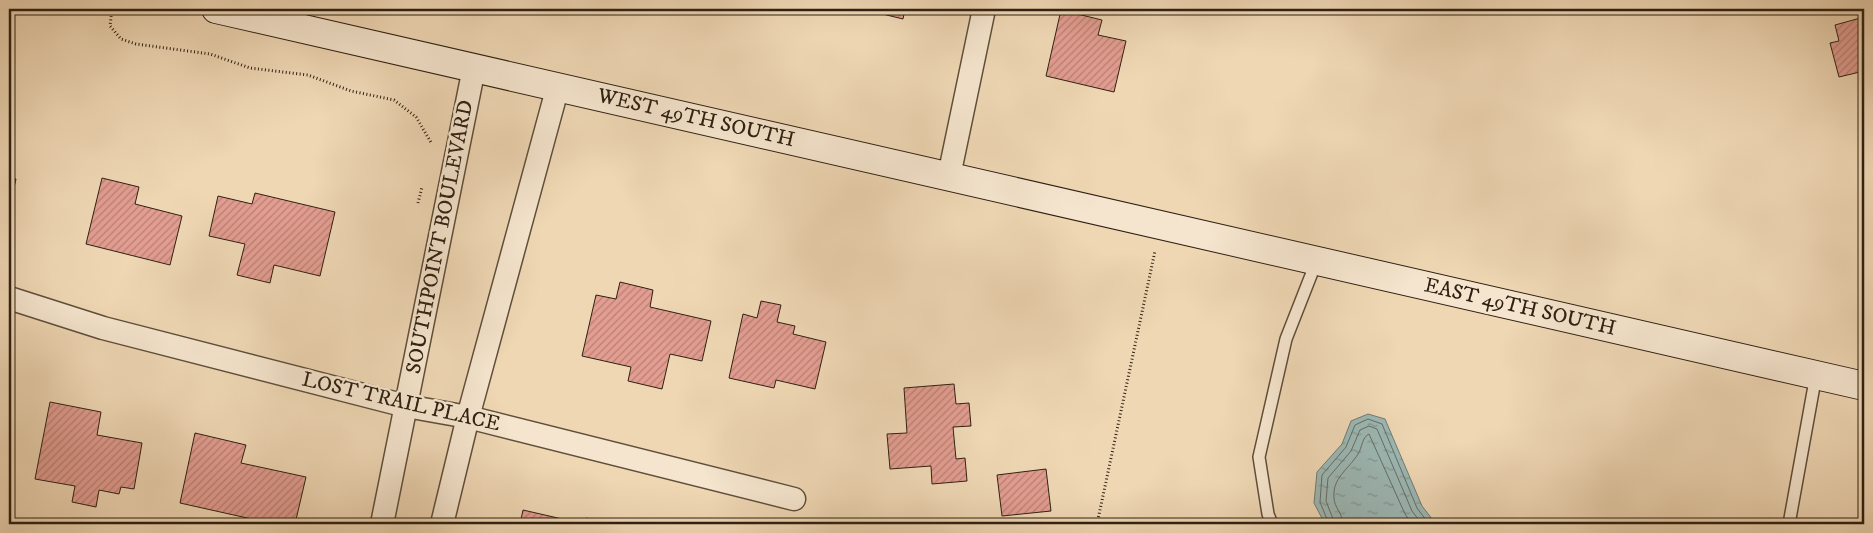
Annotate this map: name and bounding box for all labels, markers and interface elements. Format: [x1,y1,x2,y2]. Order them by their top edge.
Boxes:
street label: WEST 49TH SOUTH [594,82,797,153]
street label: SOUTHPOINT BOULEVARD [401,98,479,376]
street label: EAST 49TH SOUTH [1422,272,1618,342]
street label: LOST TRAIL PLACE [299,367,503,437]

